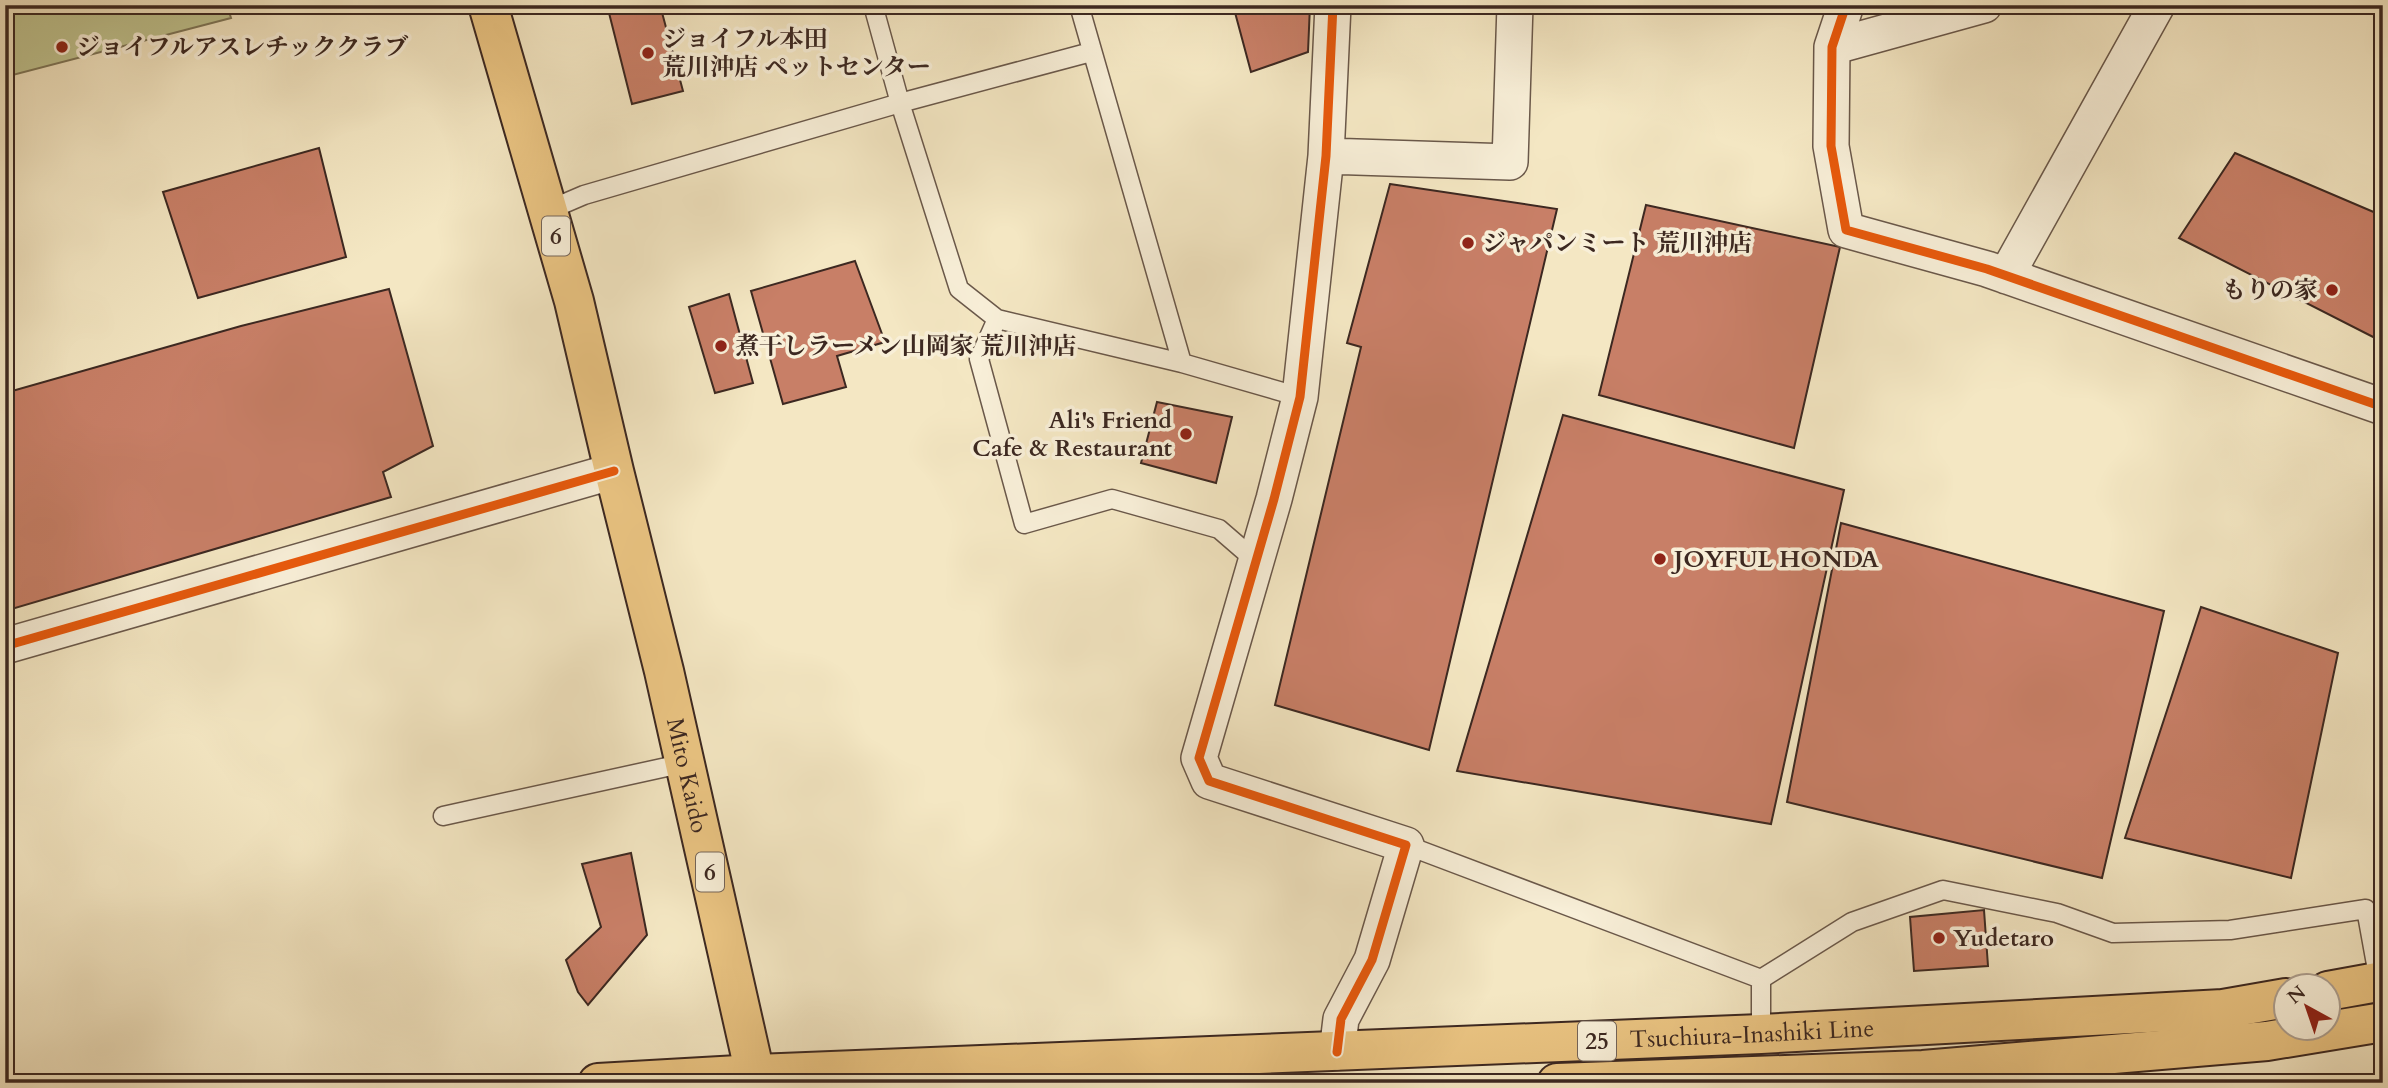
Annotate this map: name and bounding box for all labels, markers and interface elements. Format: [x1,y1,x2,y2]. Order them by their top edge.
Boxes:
place label: ジョイフル本田 荒川沖店 ペットセンター [662,23,931,84]
place label: ジョイフルアスレチッククラブ [76,31,408,64]
marker: ジョイフルアスレチッククラブ [54,39,70,55]
marker: ジョイフル本田 荒川沖店 ペットセンター [640,45,656,61]
road number: 6 [542,216,570,256]
place label: ジャパンミート 荒川沖店 [1482,227,1752,260]
marker: ジャパンミート 荒川沖店 [1460,235,1476,251]
place label: もりの家 [2222,274,2318,307]
marker: もりの家 [2324,282,2340,298]
place label: 煮干しラーメン山岡家 荒川沖店 [735,330,1076,363]
marker: 煮干しラーメン山岡家 荒川沖店 [713,338,729,354]
place label: Ali's Friend Cafe & Restaurant [972,404,1173,465]
marker: Ali's Friend Cafe & Restaurant [1178,426,1194,442]
place label: JOYFUL HONDA [1671,543,1879,576]
marker: JOYFUL HONDA [1652,551,1668,567]
street label: Mito Kaido [659,715,717,836]
road number: 6 [696,852,724,892]
place label: Yudetaro [1953,922,2054,955]
marker: Yudetaro [1931,930,1947,946]
north arrow [2272,972,2342,1042]
text: N [2282,979,2312,1010]
street label: Tsuchiura-Inashiki Line [1629,1011,1875,1056]
road number: 25 [1578,1022,1616,1060]

